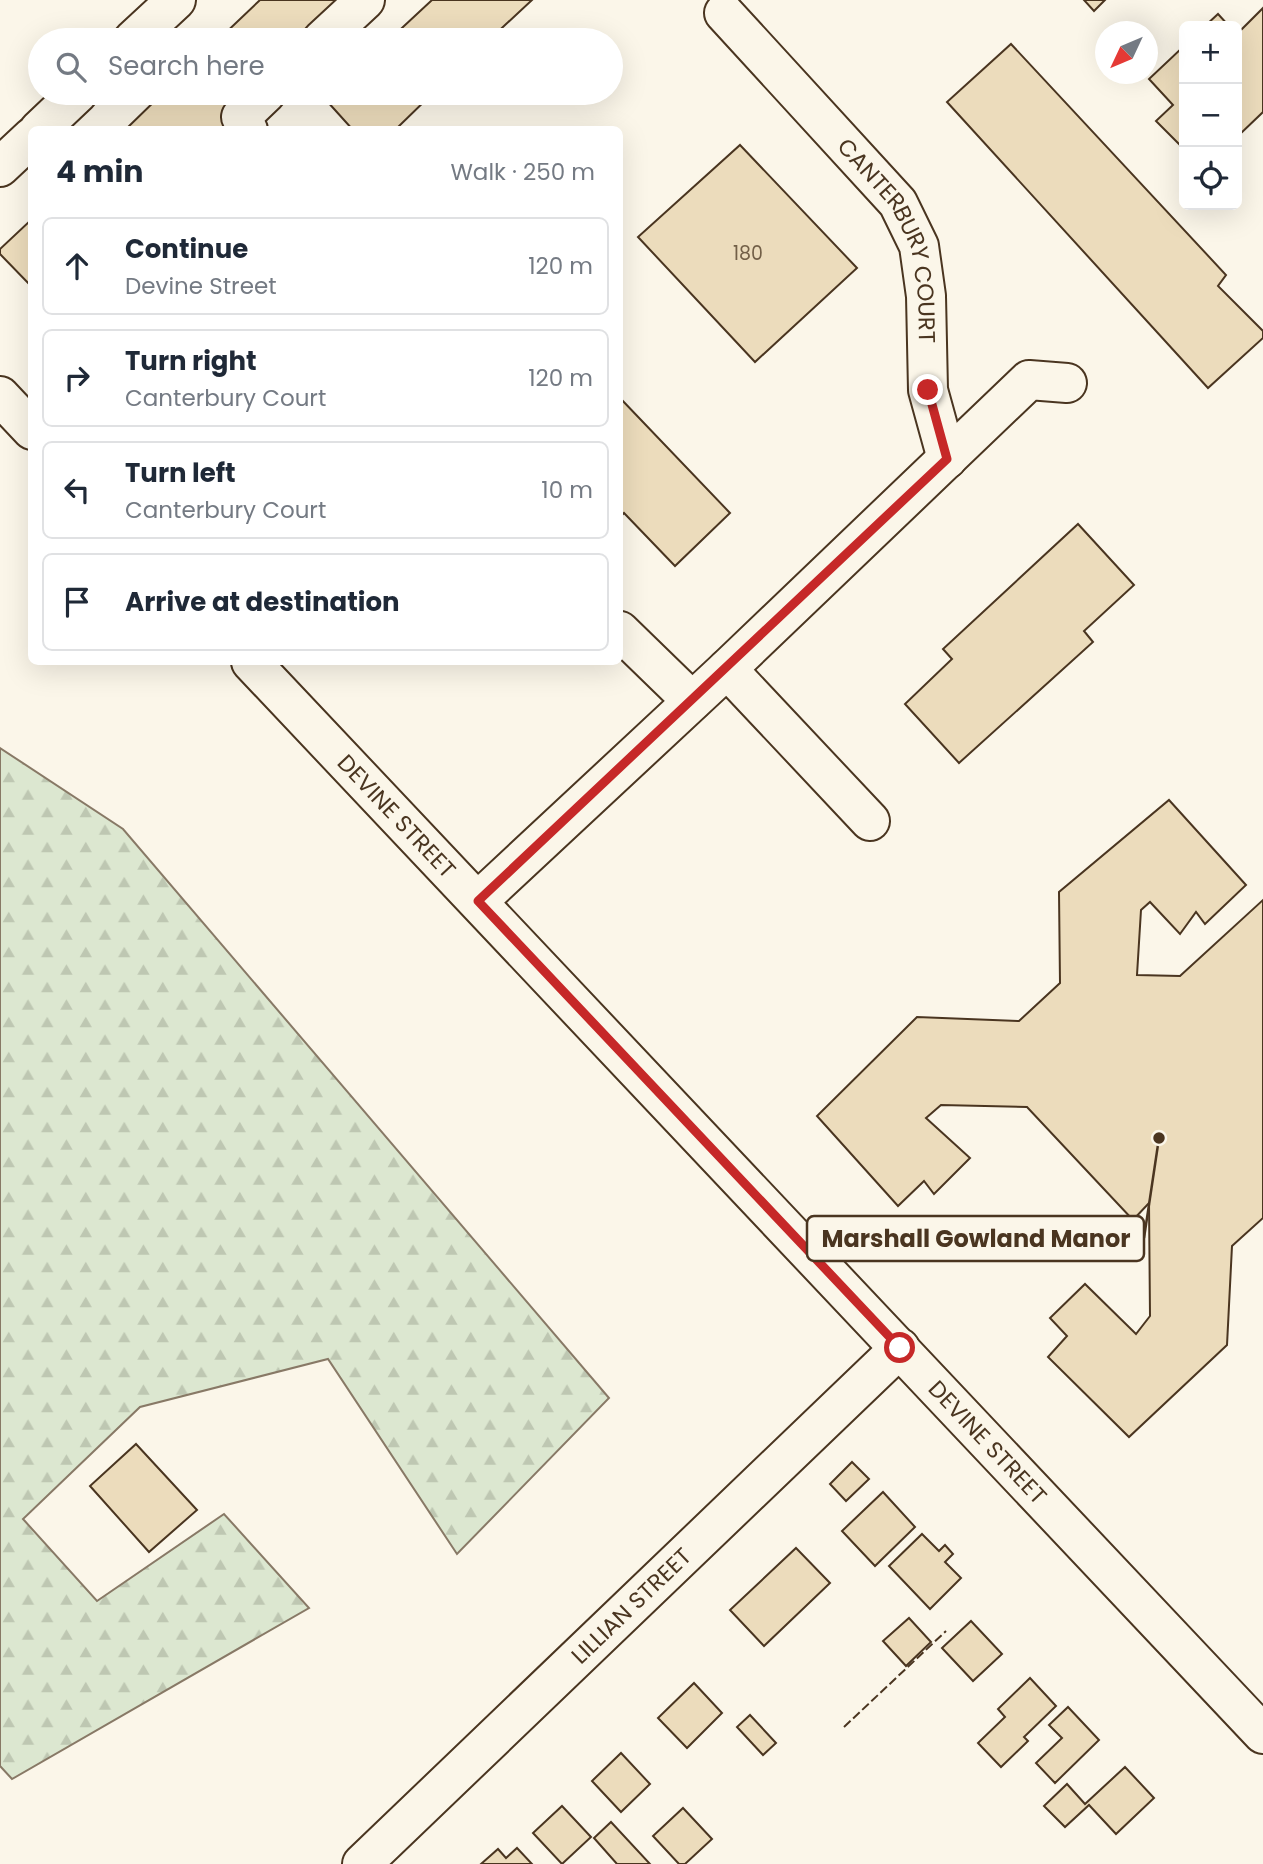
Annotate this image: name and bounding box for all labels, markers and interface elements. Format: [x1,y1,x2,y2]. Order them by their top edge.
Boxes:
north arrow [1095,21,1158,84]
map controls [1179,21,1242,210]
button: + [1179,21,1242,84]
search box [28,28,623,105]
icon: search [52,48,90,86]
text: Search here [108,48,265,84]
button: − [1179,84,1242,147]
street label: CANTERBURY COURT [830,131,943,344]
button: locate [1179,147,1242,210]
text: 4 min [56,150,144,193]
text: Walk · 250 m [450,156,595,188]
text: Continue [125,231,248,267]
house number: 180 [733,240,763,267]
icon: ahead [58,247,96,285]
text: 120 m [528,250,593,282]
text: Devine Street [125,270,277,302]
text: Turn right [125,343,257,379]
icon: right [58,359,96,397]
text: 120 m [528,362,593,394]
route end [912,374,943,405]
text: Canterbury Court [125,382,326,414]
text: Turn left [125,455,236,491]
icon: left [58,471,96,509]
text: 10 m [541,474,593,506]
text: Canterbury Court [125,494,326,526]
icon: arrive [58,583,96,621]
text: Arrive at destination [125,584,400,620]
street label: DEVINE STREET [330,747,463,885]
callout: Marshall Gowland Manor [807,1216,1144,1261]
text: Marshall Gowland Manor [821,1222,1131,1255]
route start [884,1332,915,1363]
street label: DEVINE STREET [921,1373,1054,1511]
street label: LILLIAN STREET [564,1541,698,1671]

